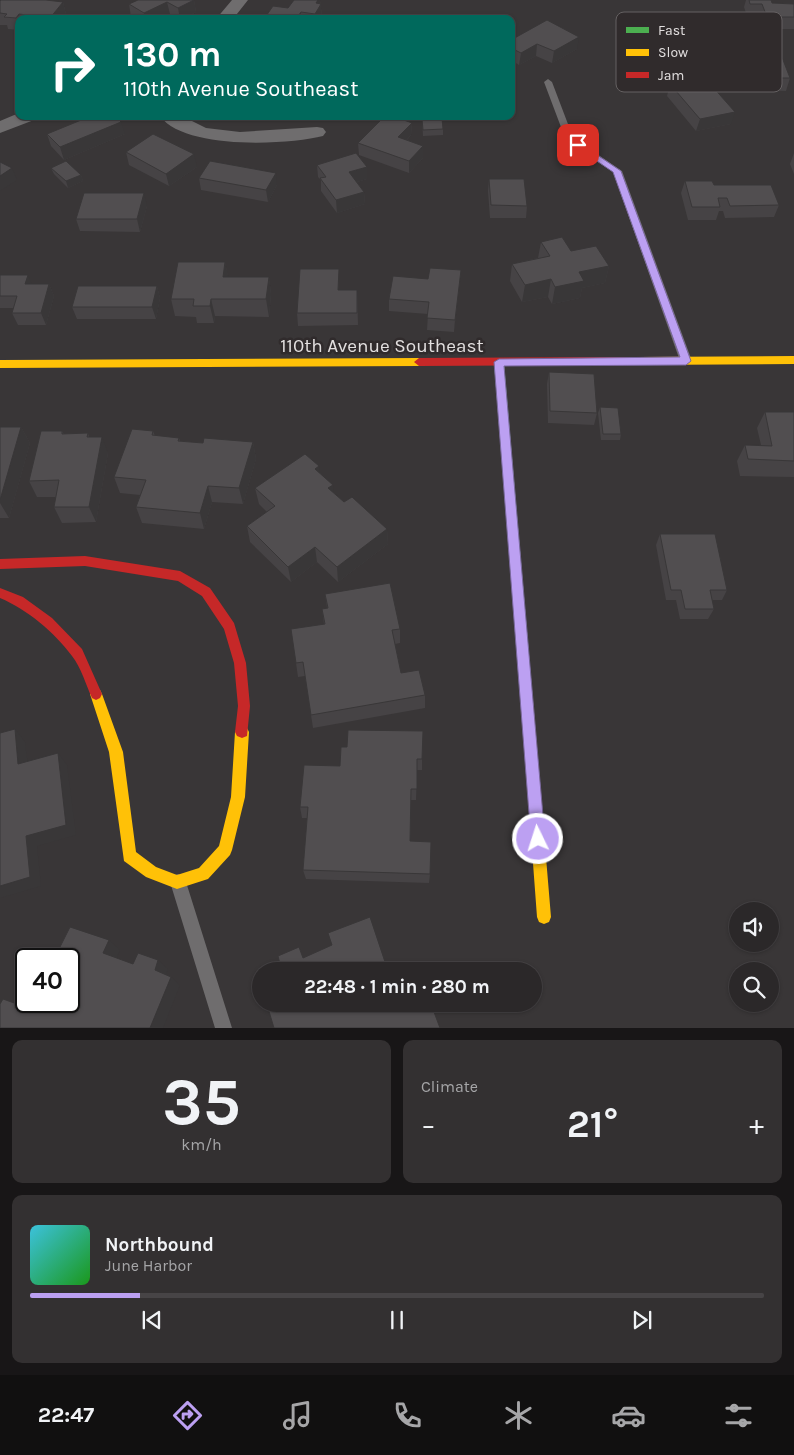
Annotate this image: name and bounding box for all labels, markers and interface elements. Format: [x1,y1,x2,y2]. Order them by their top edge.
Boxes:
legend [616,12,782,92]
text: Fast [658,22,685,39]
text: 130 m [123,34,221,75]
icon: right [40,35,105,100]
text: Slow [658,44,688,61]
text: Jam [658,67,684,84]
text: 110th Avenue Southeast [123,76,358,102]
pin [557,124,599,166]
icon: arrive [564,131,592,159]
street label: 110th Avenue Southeast [280,335,484,357]
position arrow [511,812,563,864]
map controls [729,902,779,1012]
button: sound [729,902,779,952]
speed limit sign: 40 [15,948,80,1013]
button: search [729,962,779,1012]
text: 22:48 · 1 min · 280 m [304,976,490,998]
text: 35 [162,1064,241,1140]
text: Climate [421,1077,478,1096]
text: 21° [567,1102,618,1147]
text: − [421,1108,436,1141]
text: + [749,1108,764,1141]
text: km/h [181,1135,222,1154]
text: Northbound [105,1234,214,1256]
text: June Harbor [105,1256,192,1275]
icon: previous [138,1306,166,1334]
icon: pause [383,1306,411,1334]
icon: next [628,1306,656,1334]
icon: directions [170,1398,205,1433]
icon: music [280,1398,315,1433]
icon: phone [390,1398,425,1433]
icon: climate [501,1398,536,1433]
icon: car [611,1398,646,1433]
icon: filters [721,1398,756,1433]
text: 22:47 [38,1402,94,1428]

